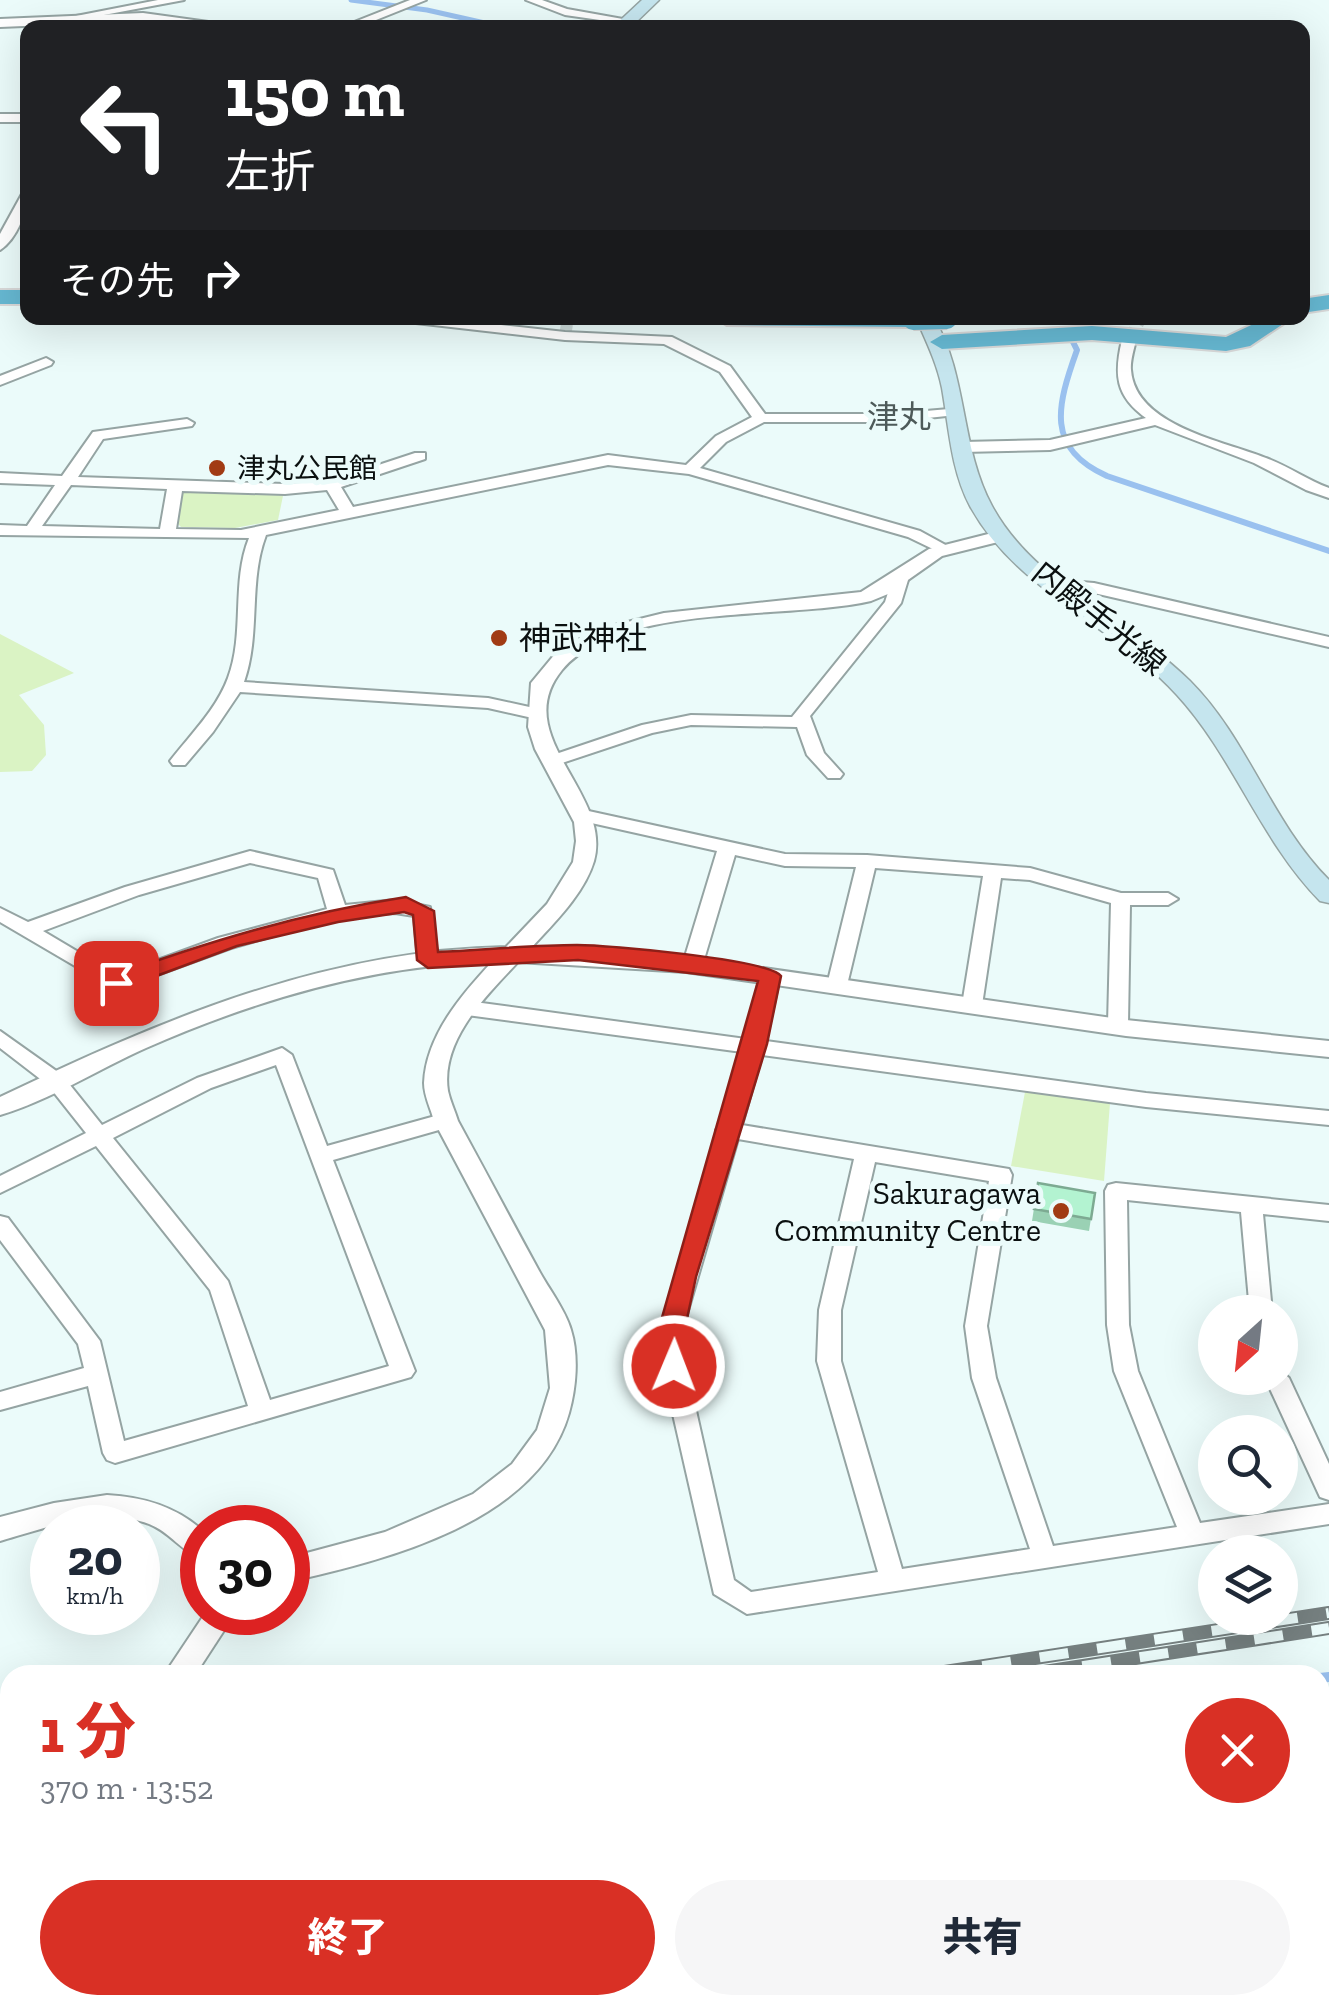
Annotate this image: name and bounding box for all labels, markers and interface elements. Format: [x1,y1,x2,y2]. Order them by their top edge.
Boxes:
text: 150 m [225,50,405,134]
icon: left [60,60,190,190]
text: 左折 [225,145,315,199]
icon: right [194,250,249,305]
text: その先 [60,258,174,304]
district label: 津丸 [867,398,931,436]
place label: 津丸公民館 [237,452,377,485]
marker: 津丸公民館 [206,457,228,479]
street label: 内殿手光線 [1025,553,1173,683]
place label: 神武神社 [519,619,647,657]
marker: 神武神社 [488,627,510,649]
pin [74,941,159,1026]
icon: arrive [89,956,144,1011]
place label: Sakuragawa Community Centre [774,1174,1041,1249]
marker: Sakuragawa Community Centre [1050,1200,1072,1222]
north arrow [1198,1295,1298,1395]
map controls [1198,1295,1298,1635]
position arrow [622,1314,726,1418]
button: search [1198,1415,1298,1515]
speed limit sign: 30 [180,1505,310,1635]
text: 20 [67,1528,123,1588]
button: layers [1198,1535,1298,1635]
text: km/h [66,1580,124,1610]
text: 1 分 [40,1695,135,1767]
button: close [1185,1698,1290,1803]
text: 370 m · 13:52 [40,1769,214,1807]
button: 終了 [40,1880,655,1995]
button: 共有 [675,1880,1290,1995]

